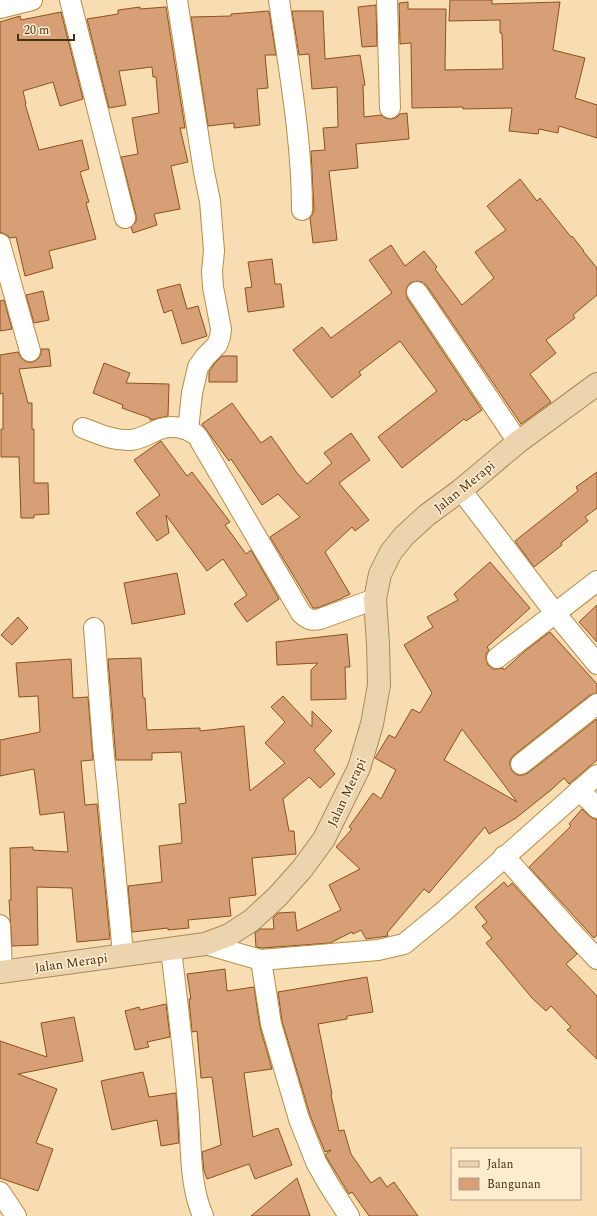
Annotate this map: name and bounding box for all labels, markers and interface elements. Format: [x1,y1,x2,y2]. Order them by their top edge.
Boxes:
scale bar [18,16,74,42]
text: 20 m [24,21,49,40]
street label: Jalan Merapi [430,456,500,518]
street label: Jalan Merapi [322,755,372,830]
street label: Jalan Merapi [33,948,109,978]
legend [451,1148,581,1200]
text: Jalan [487,1155,514,1174]
text: Bangunan [487,1175,541,1194]

